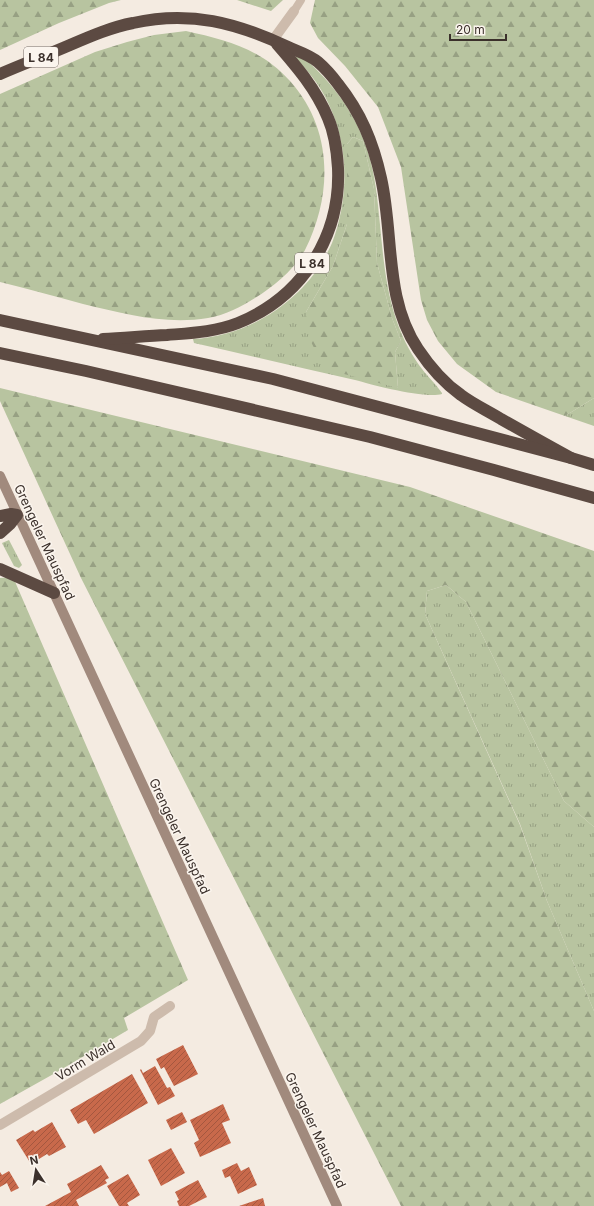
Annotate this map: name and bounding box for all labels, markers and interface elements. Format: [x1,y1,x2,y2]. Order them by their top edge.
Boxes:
scale bar [450,16,506,42]
text: 20 m [456,22,485,37]
road number: L 84 [24,47,58,67]
road number: L 84 [295,253,329,273]
street label: Grengeler Mauspfad [11,482,79,602]
street label: Grengeler Mauspfad [146,776,214,896]
street label: Vorm Wald [52,1036,118,1084]
street label: Grengeler Mauspfad [282,1070,350,1190]
north arrow [16,1150,56,1190]
text: N [28,1152,39,1168]

